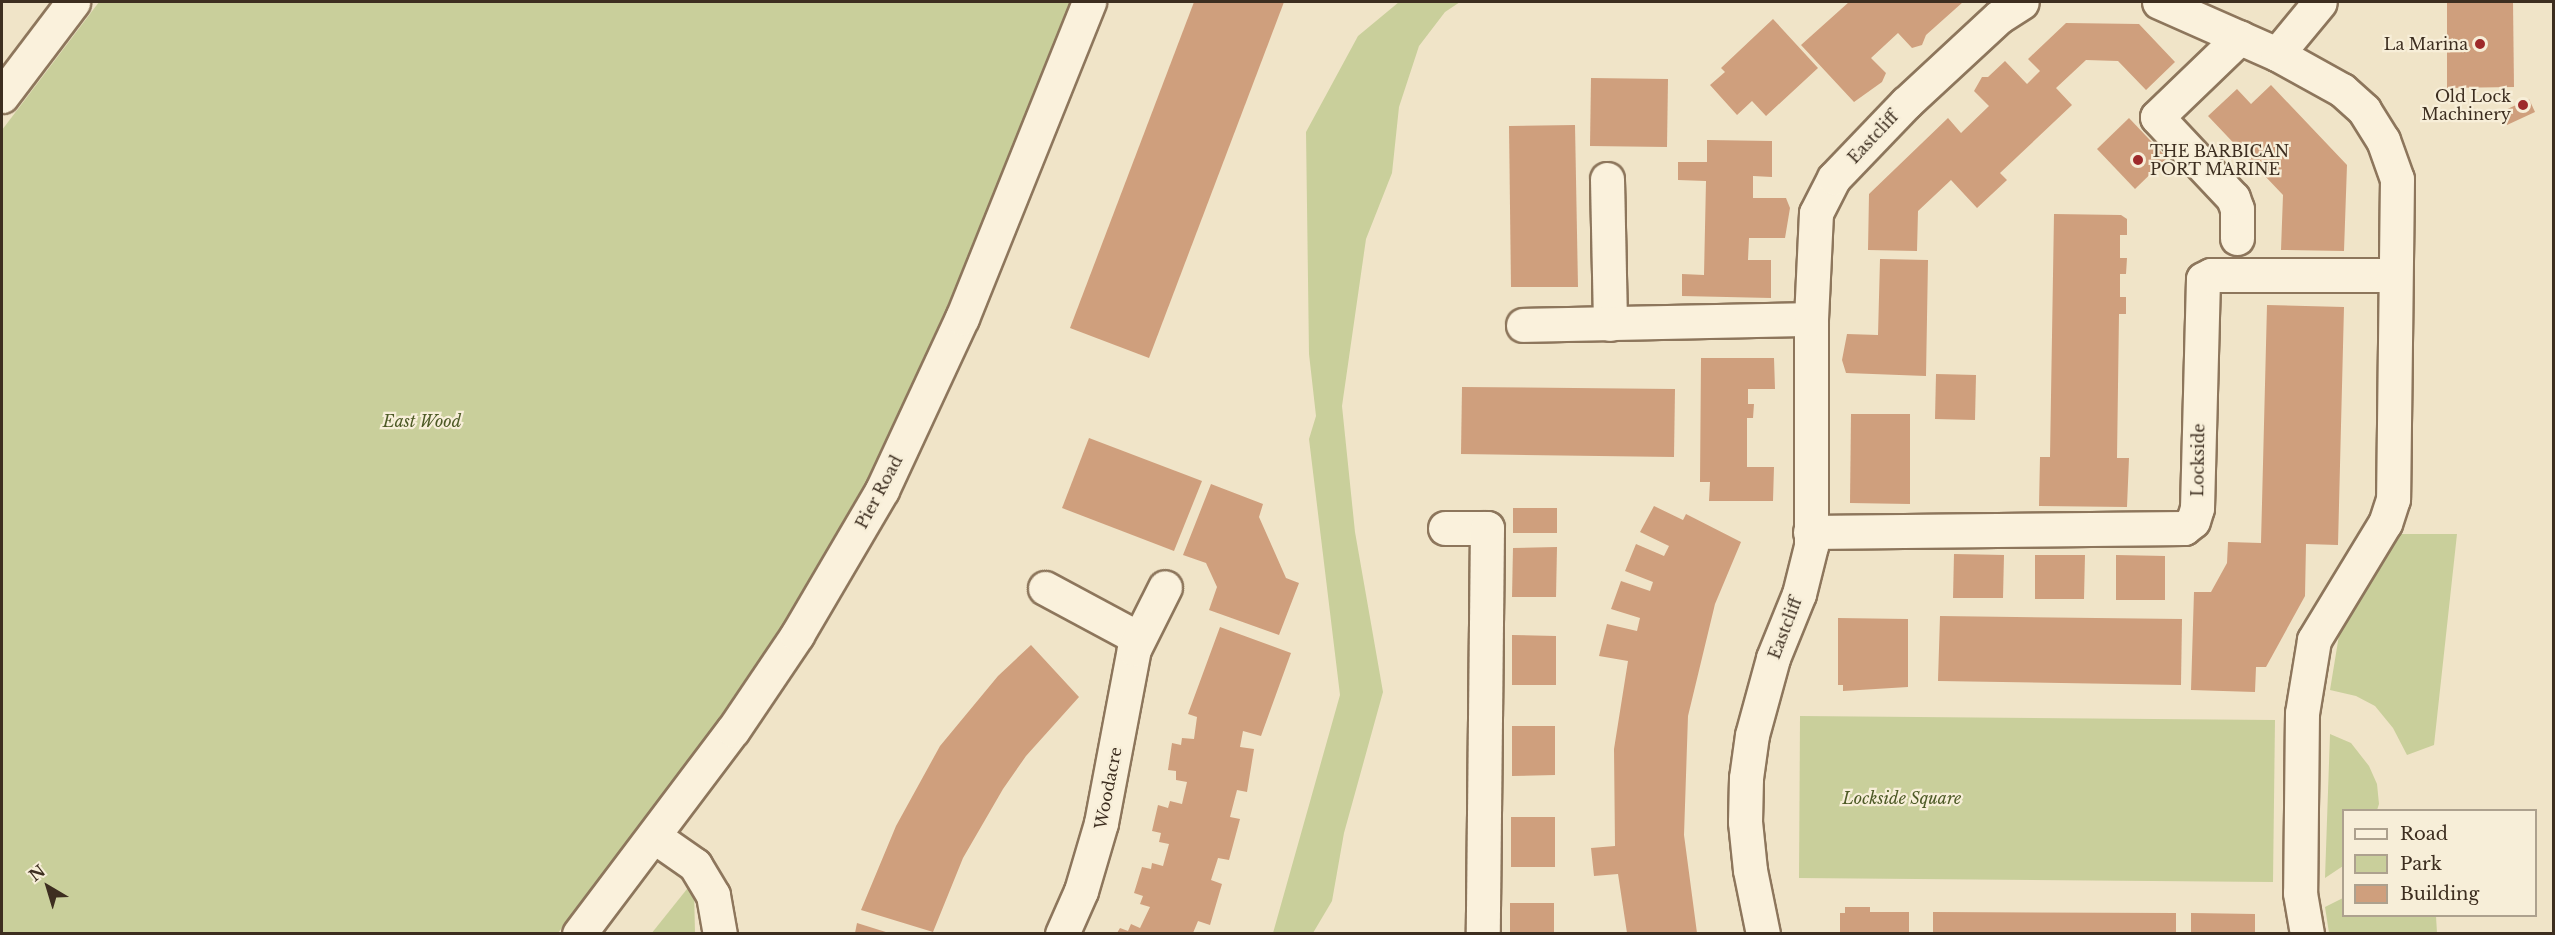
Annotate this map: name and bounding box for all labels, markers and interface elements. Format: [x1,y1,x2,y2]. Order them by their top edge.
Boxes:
place label: La Marina [2384,34,2468,54]
marker: La Marina [2473,37,2487,51]
place label: Old Lock Machinery [2422,86,2511,124]
marker: Old Lock Machinery [2516,98,2530,112]
street label: Eastcliff [1844,107,1902,167]
place label: THE BARBICAN PORT MARINE [2150,141,2289,179]
marker: THE BARBICAN PORT MARINE [2131,153,2145,167]
park label: East Wood [383,411,461,431]
street label: Lockside [2188,423,2208,497]
street label: Pier Road [852,452,906,532]
street label: Eastcliff [1764,594,1806,662]
street label: Woodacre [1091,745,1125,831]
park label: Lockside Square [1843,788,1961,808]
legend [2342,809,2537,917]
text: Road [2400,823,2448,845]
text: Park [2400,853,2442,875]
north arrow [18,857,78,917]
text: N [25,860,49,885]
text: Building [2400,883,2479,905]

